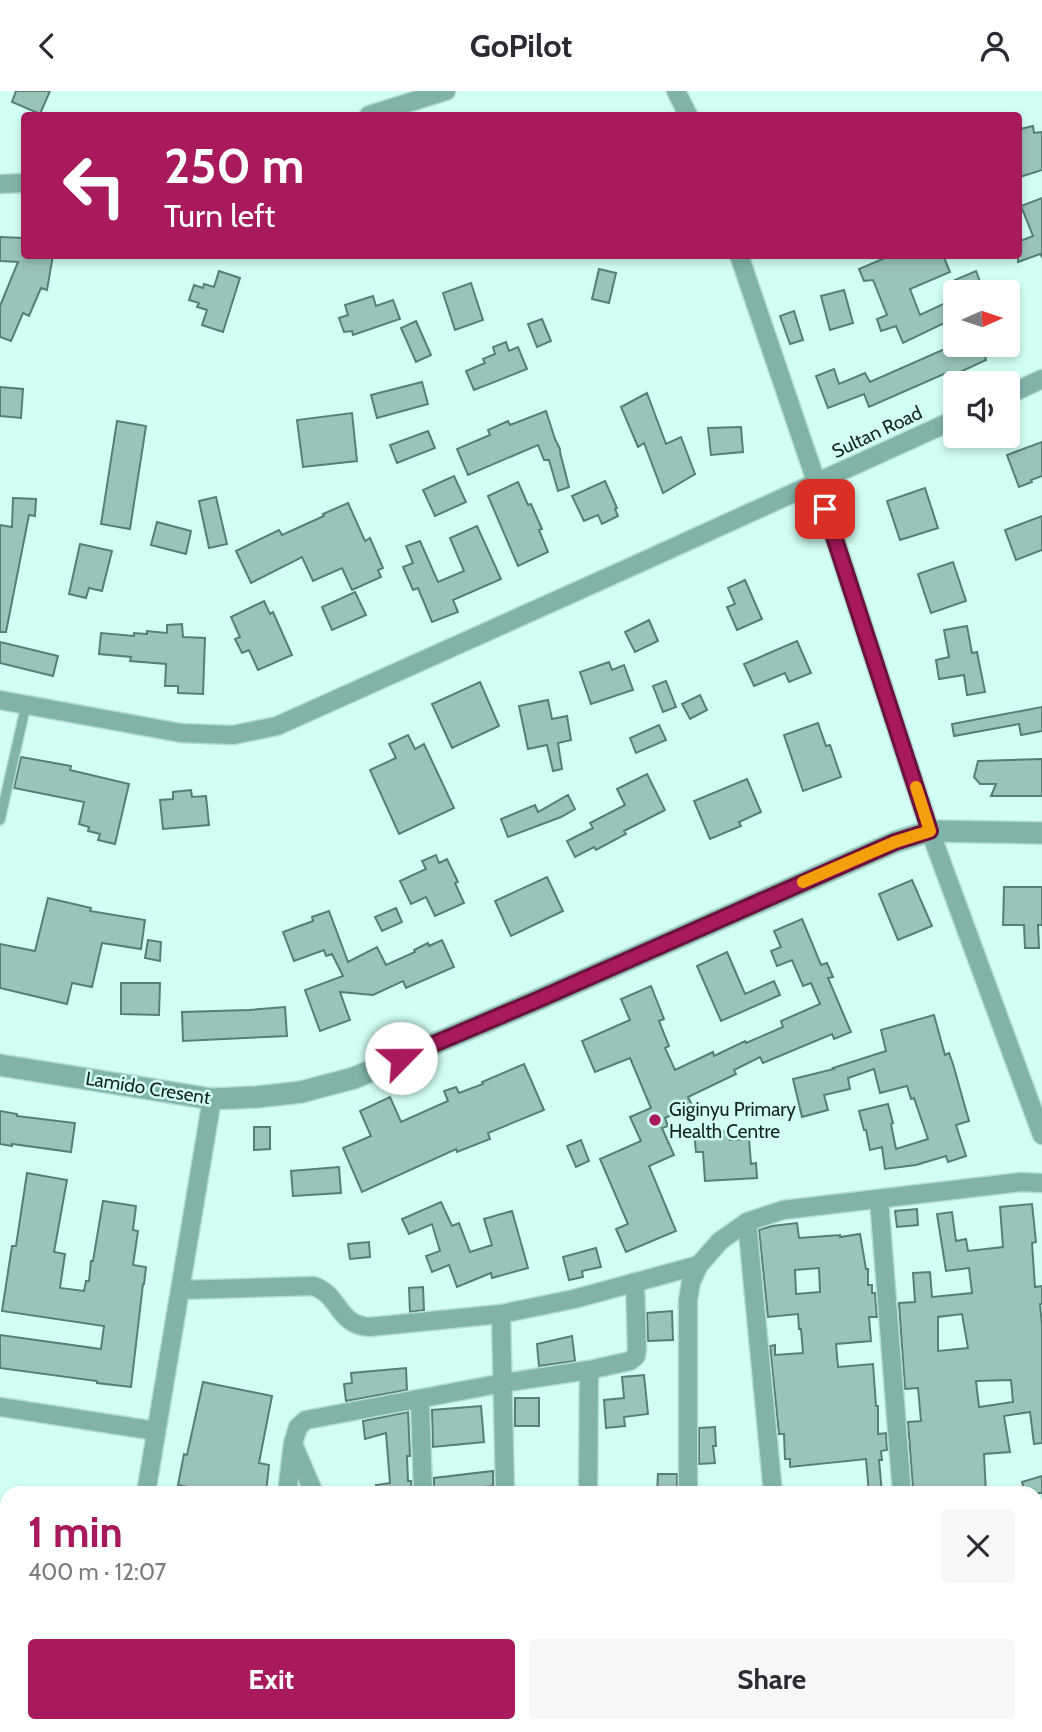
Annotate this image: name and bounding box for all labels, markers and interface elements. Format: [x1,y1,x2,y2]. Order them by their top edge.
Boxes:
text: GoPilot [470,26,572,65]
icon: back [28,27,66,65]
icon: person [976,27,1014,65]
text: 250 m [164,136,304,195]
icon: left [49,140,140,231]
text: Turn left [164,196,275,235]
north arrow [943,280,1020,357]
map controls [943,280,1020,448]
button: sound [943,371,1020,448]
street label: Sultan Road [828,401,926,463]
pin [795,479,855,539]
icon: arrive [806,490,844,528]
position arrow [364,1021,438,1095]
street label: Lamido Cresent [84,1067,213,1109]
place label: Giginyu Primary Health Centre [669,1098,796,1143]
marker: Giginyu Primary Health Centre [647,1112,663,1128]
text: 1 min [28,1506,123,1558]
button: close [941,1509,1015,1583]
text: 400 m · 12:07 [28,1558,166,1586]
button: Exit [28,1639,515,1719]
button: Share [529,1639,1015,1719]

